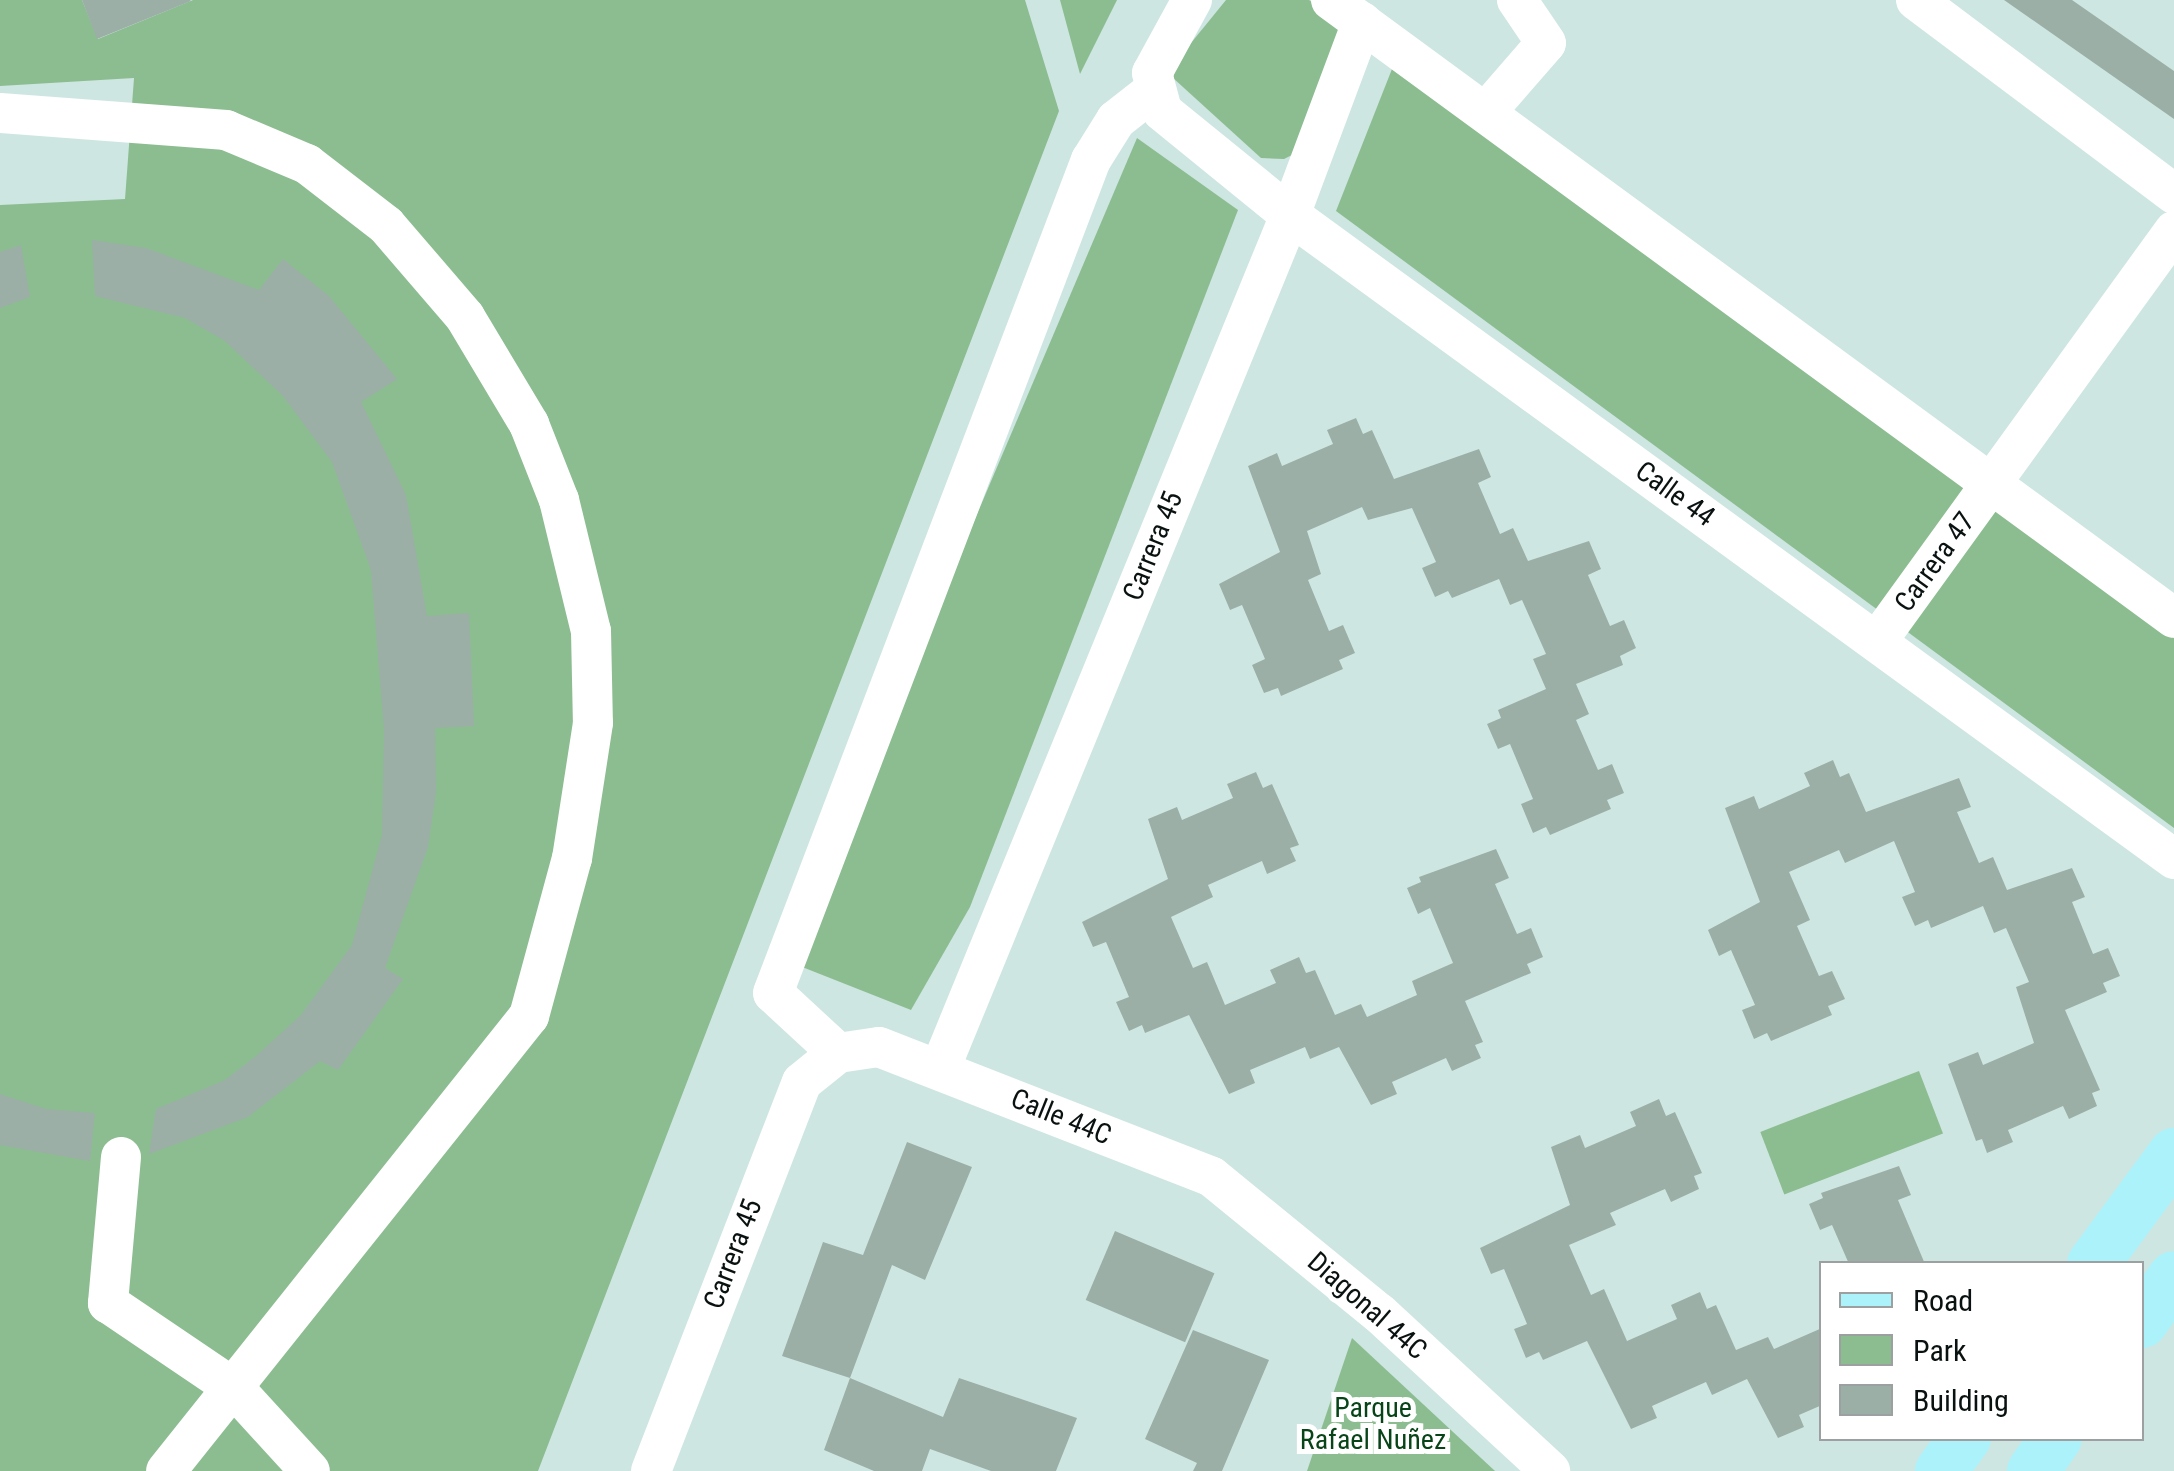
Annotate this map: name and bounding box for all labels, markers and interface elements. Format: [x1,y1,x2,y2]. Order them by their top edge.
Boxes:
street label: Calle 44 [1629,454,1721,534]
street label: Carrera 45 [1116,487,1190,605]
street label: Carrera 47 [1888,506,1982,618]
street label: Calle 44C [1006,1082,1116,1152]
street label: Carrera 45 [697,1194,769,1314]
street label: Diagonal 44C [1300,1245,1434,1367]
legend [1819,1261,2144,1441]
text: Road [1913,1283,1973,1318]
text: Park [1913,1333,1967,1368]
text: Building [1913,1383,2009,1418]
park label: Parque Rafael Nuñez [1300,1391,1446,1457]

